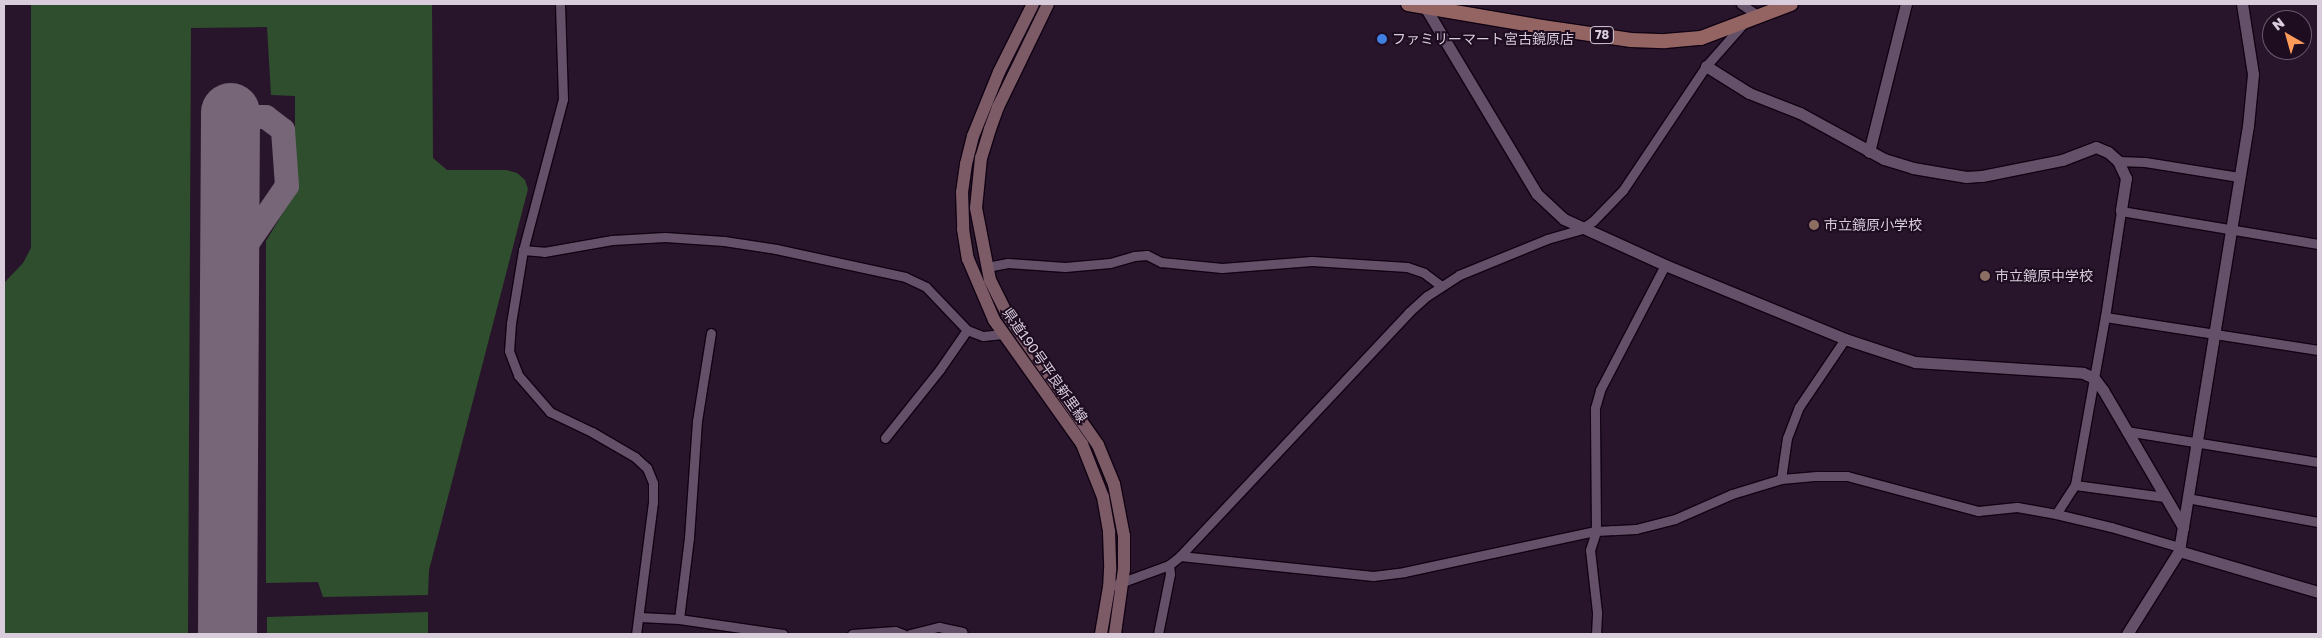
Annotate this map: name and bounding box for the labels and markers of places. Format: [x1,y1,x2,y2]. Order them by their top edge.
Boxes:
place label: ファミリーマート宮古鏡原店 [1392,31,1574,47]
marker: ファミリーマート宮古鏡原店 [1376,33,1388,45]
place label: 市立鏡原小学校 [1824,217,1922,233]
marker: 市立鏡原小学校 [1808,219,1820,231]
place label: 市立鏡原中学校 [1995,268,2093,284]
marker: 市立鏡原中学校 [1979,270,1991,282]

